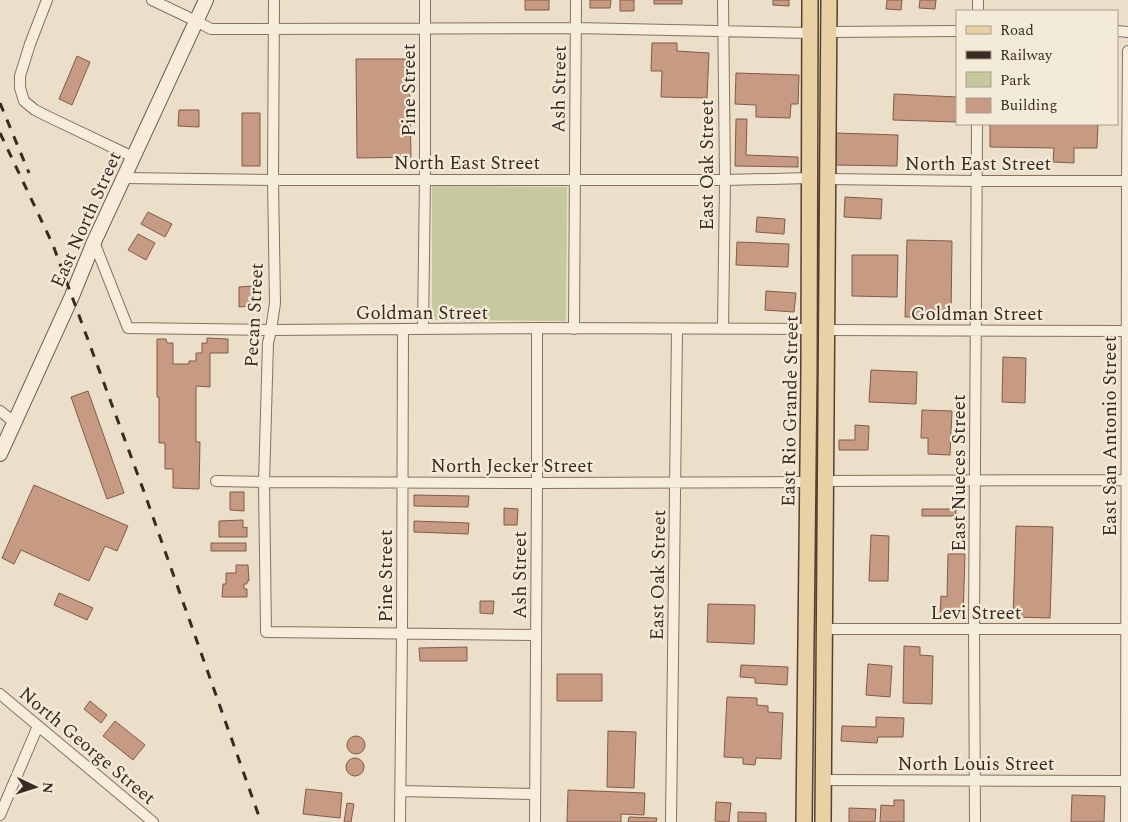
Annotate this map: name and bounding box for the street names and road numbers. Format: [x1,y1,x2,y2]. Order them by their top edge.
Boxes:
street label: Pine Street [395,43,424,136]
street label: Ash Street [544,45,575,133]
street label: East Oak Street [693,99,722,230]
street label: East North Street [43,147,130,292]
street label: North East Street [394,149,541,178]
street label: North East Street [905,150,1052,179]
street label: Pecan Street [237,262,272,368]
street label: Goldman Street [356,299,488,328]
street label: Goldman Street [911,300,1043,329]
street label: East Rio Grande Street [774,315,807,507]
street label: East San Antonio Street [1096,335,1125,536]
street label: East Nueces Street [945,394,974,552]
street label: North Jecker Street [431,452,593,481]
street label: East Oak Street [643,509,674,641]
street label: Pine Street [372,529,401,622]
street label: Ash Street [506,531,535,619]
street label: Levi Street [931,599,1022,628]
street label: North George Street [15,681,161,809]
street label: North Louis Street [897,750,1055,779]

